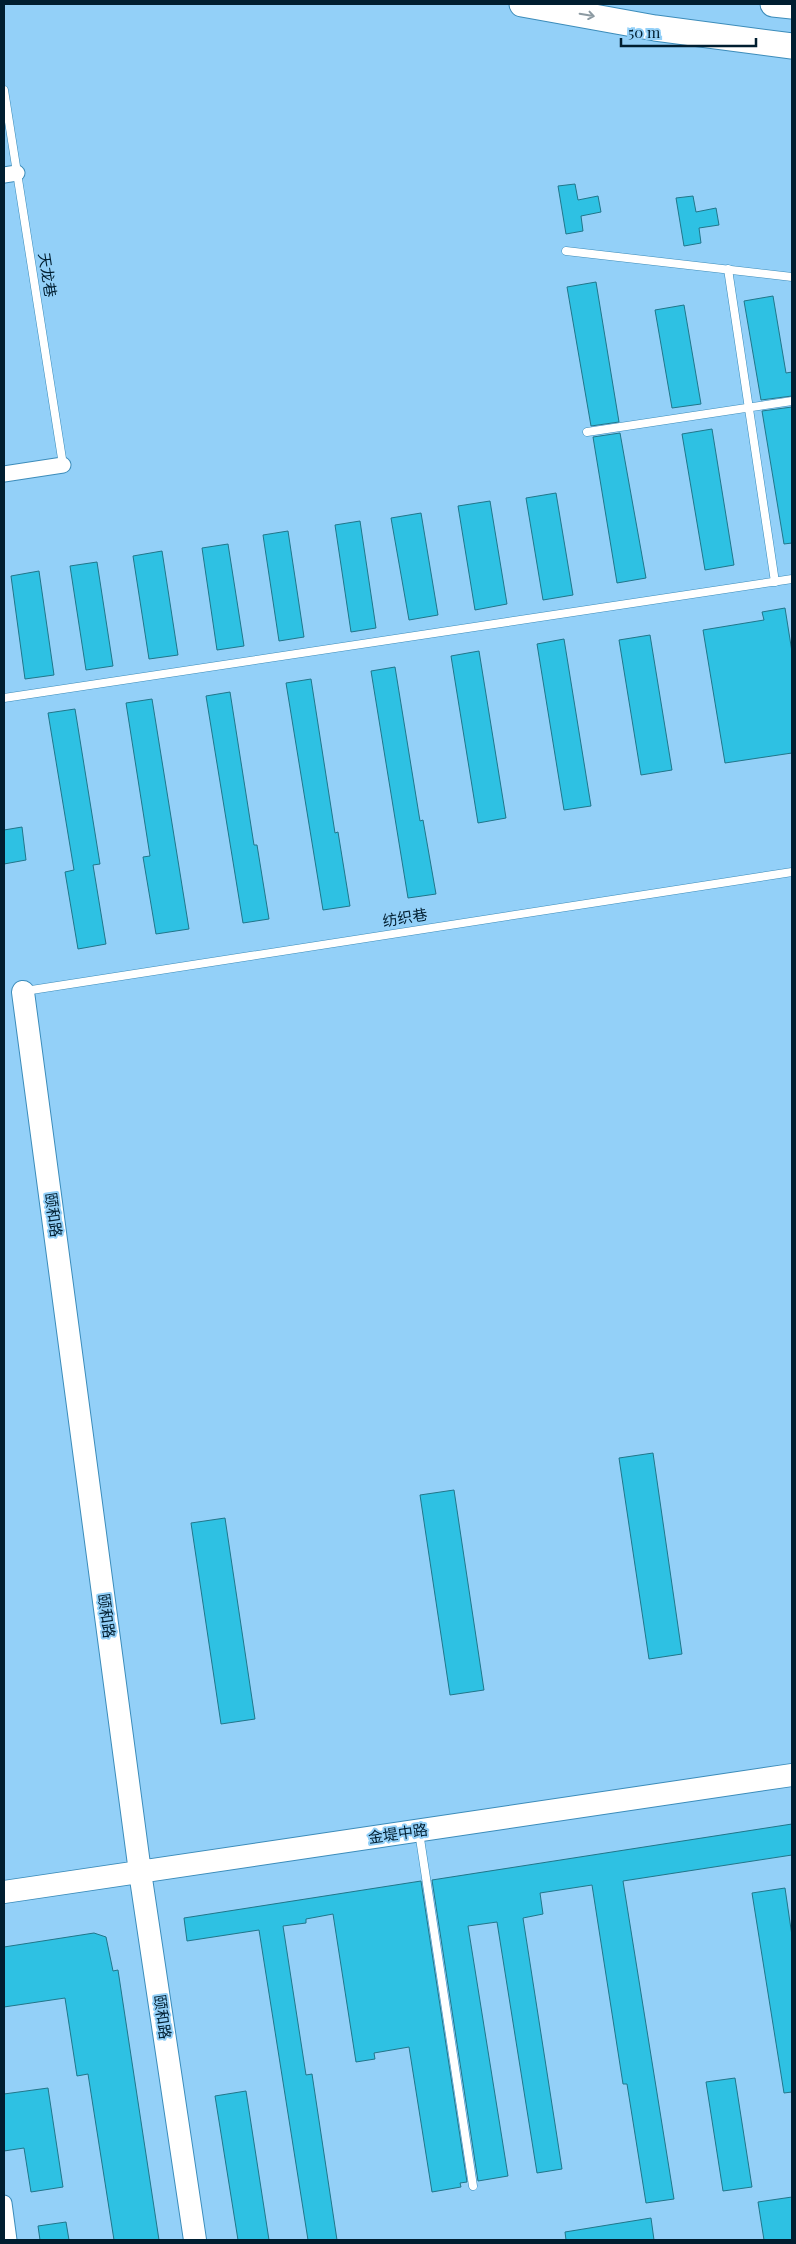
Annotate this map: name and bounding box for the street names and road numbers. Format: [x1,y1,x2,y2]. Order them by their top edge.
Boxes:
street label: 天龙巷 [35,251,61,299]
street label: 纺织巷 [381,904,429,930]
street label: 颐和路 [41,1191,67,1239]
street label: 颐和路 [94,1592,120,1640]
street label: 金堤中路 [367,1819,429,1847]
street label: 颐和路 [150,1993,176,2041]

